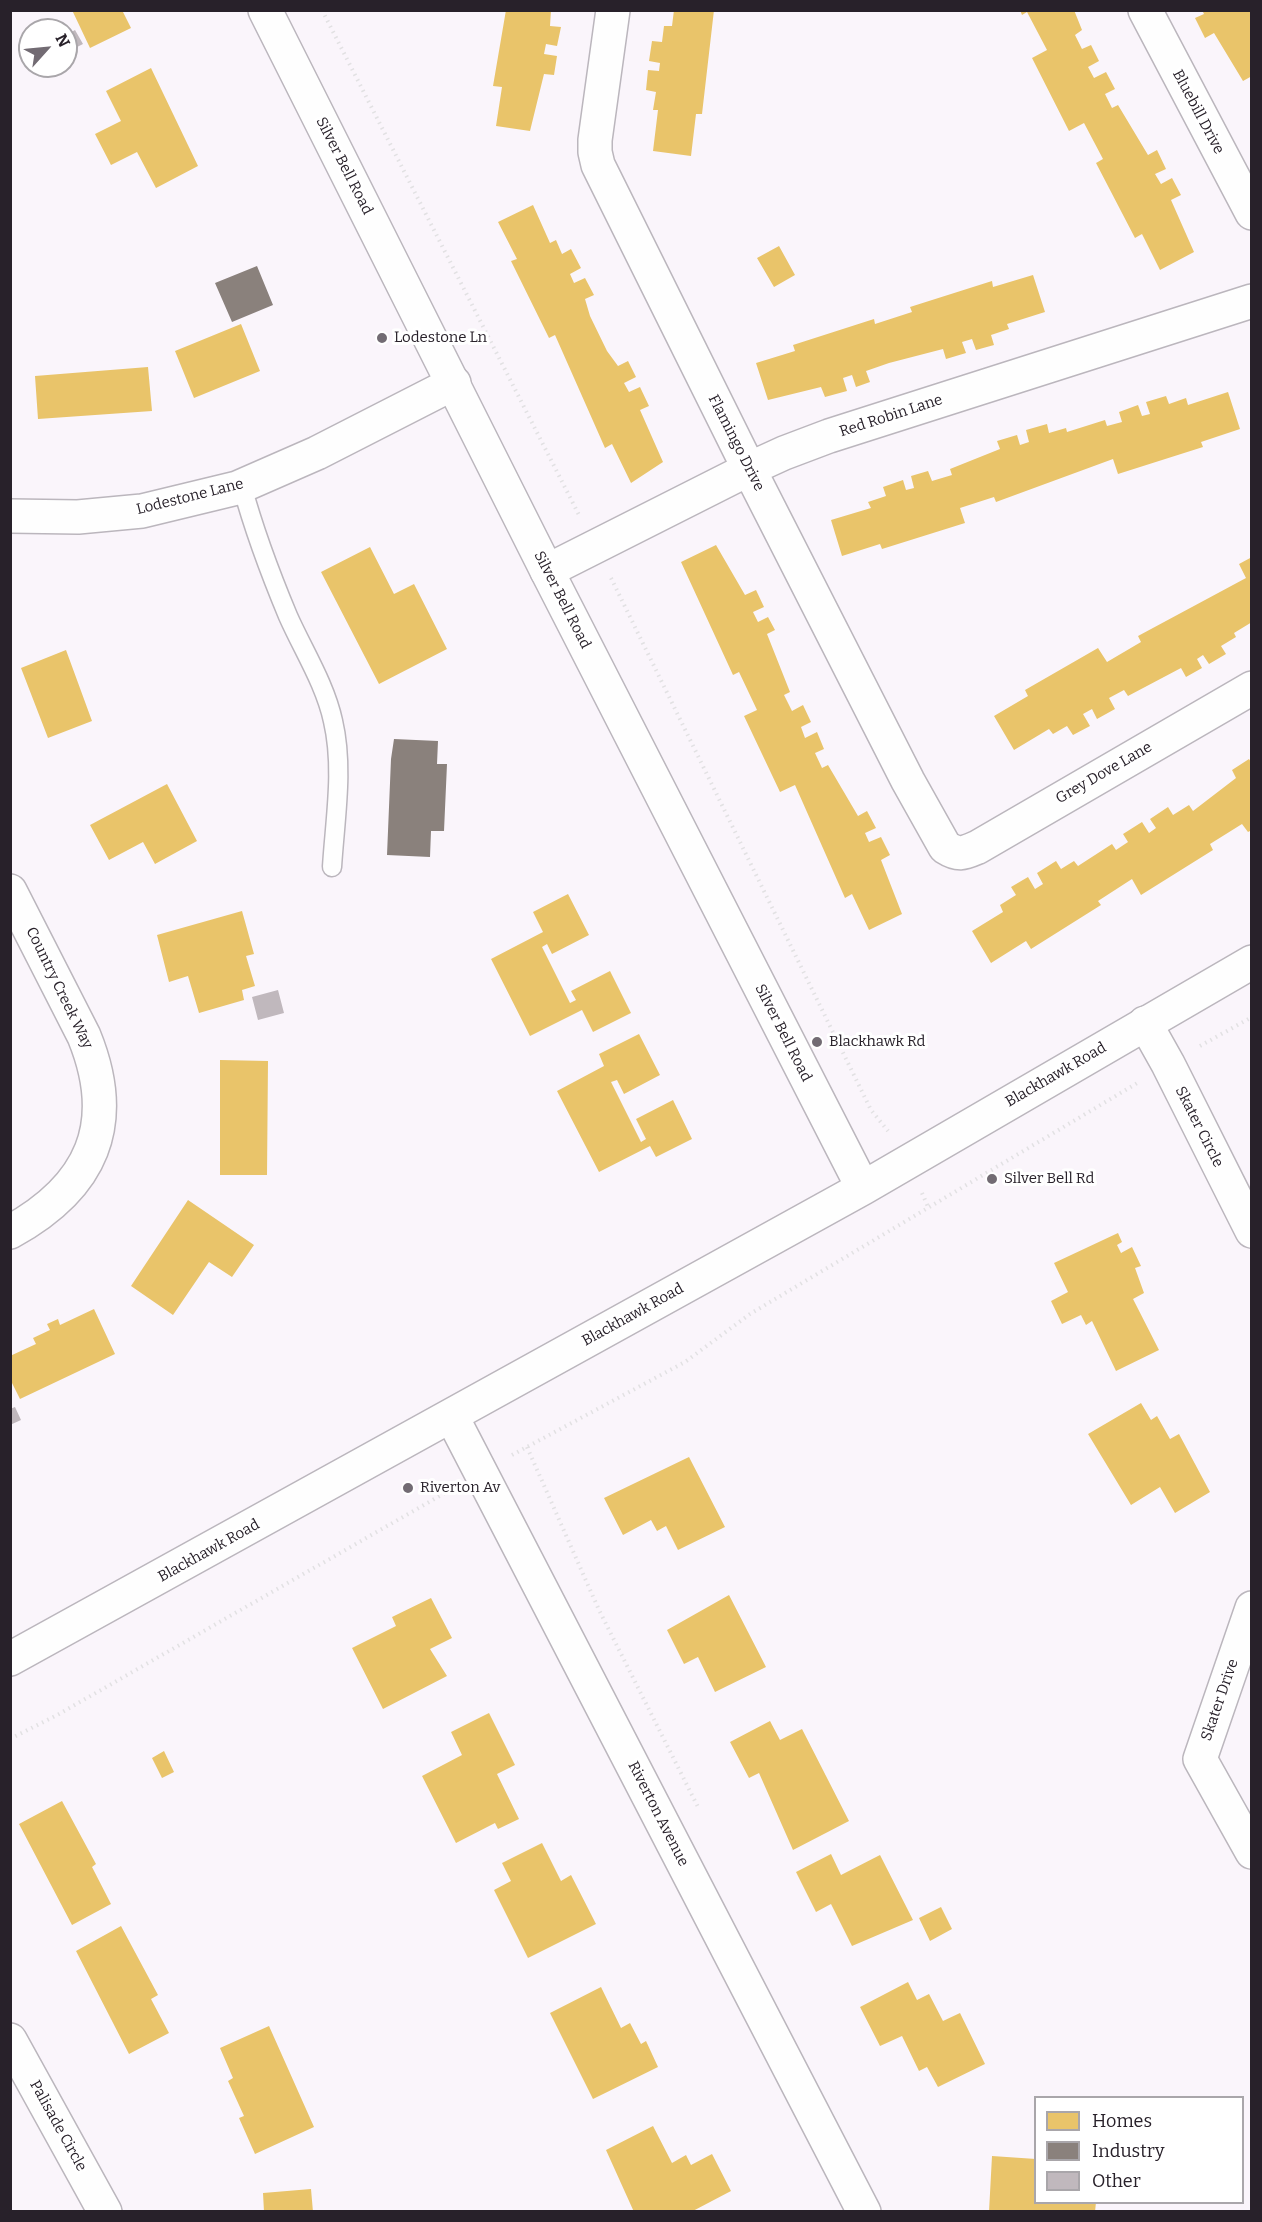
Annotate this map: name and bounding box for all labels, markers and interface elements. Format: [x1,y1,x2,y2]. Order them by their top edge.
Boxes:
north arrow [18,18,78,78]
text: N [51,31,74,50]
street label: Bluebill Drive [1168,67,1228,157]
street label: Silver Bell Road [312,114,376,218]
place label: Lodestone Ln [394,329,487,347]
marker: Lodestone Ln [375,331,389,345]
street label: Red Robin Lane [837,391,945,441]
street label: Flamingo Drive [704,392,768,494]
street label: Lodestone Lane [135,475,245,519]
street label: Silver Bell Road [530,548,594,652]
street label: Grey Dove Lane [1053,738,1155,808]
street label: Country Creek Way [22,924,96,1052]
street label: Silver Bell Road [751,981,815,1085]
place label: Blackhawk Rd [829,1033,925,1051]
marker: Blackhawk Rd [810,1035,824,1049]
street label: Blackhawk Road [1002,1039,1110,1111]
street label: Skater Circle [1171,1084,1227,1170]
place label: Silver Bell Rd [1004,1170,1094,1188]
marker: Silver Bell Rd [985,1172,999,1186]
street label: Blackhawk Road [579,1280,687,1350]
place label: Riverton Av [420,1479,500,1497]
marker: Riverton Av [401,1481,415,1495]
street label: Blackhawk Road [155,1516,263,1586]
street label: Skater Drive [1198,1657,1242,1743]
street label: Riverton Avenue [624,1759,692,1869]
street label: Palisade Circle [26,2077,90,2175]
legend [1034,2096,1244,2204]
text: Homes [1092,2110,1152,2132]
text: Industry [1092,2140,1164,2162]
text: Other [1092,2170,1141,2192]

